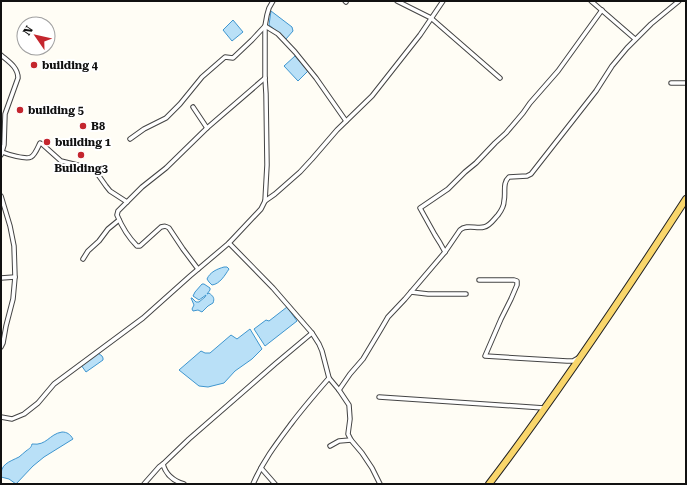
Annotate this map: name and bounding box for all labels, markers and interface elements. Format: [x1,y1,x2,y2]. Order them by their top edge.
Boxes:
north arrow [16,16,56,56]
text: N [20,23,36,38]
place label: building 4 [42,59,99,72]
marker: building 4 [29,60,39,70]
place label: building 5 [28,104,84,117]
marker: building 5 [15,105,25,115]
place label: B8 [91,120,105,133]
marker: B8 [78,121,88,131]
place label: building 1 [55,136,111,149]
marker: building 1 [42,137,52,147]
marker: Building3 [76,150,86,160]
place label: Building3 [54,162,108,175]

